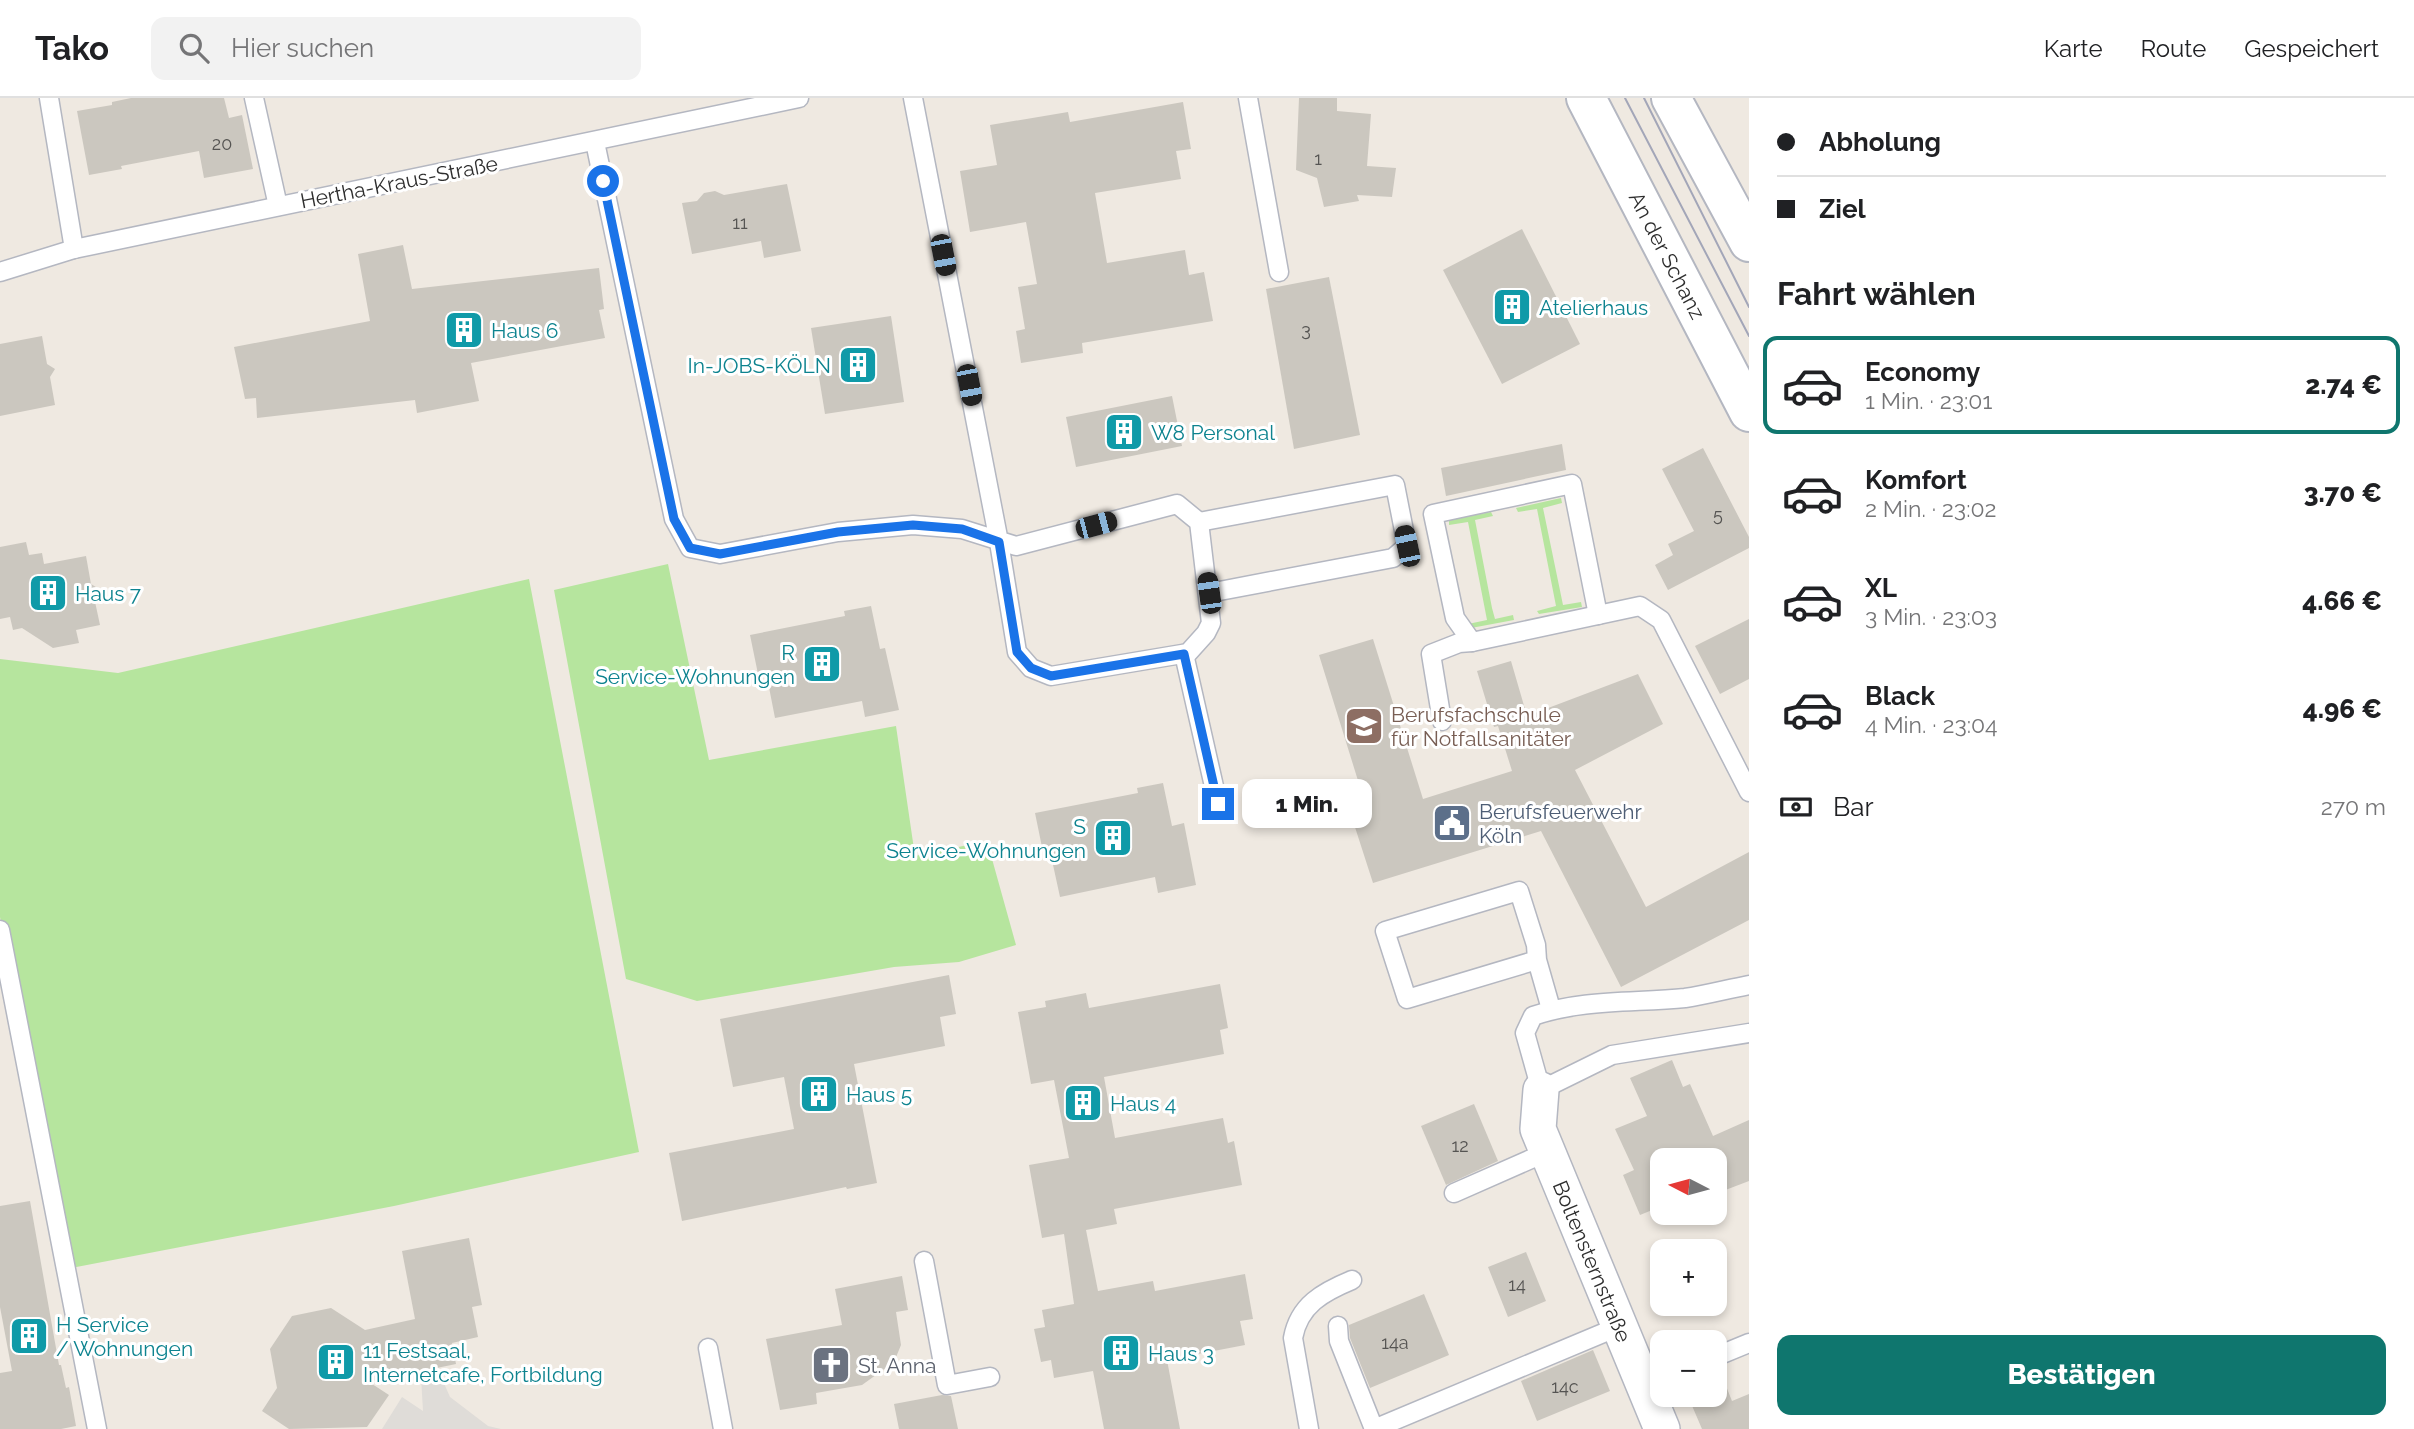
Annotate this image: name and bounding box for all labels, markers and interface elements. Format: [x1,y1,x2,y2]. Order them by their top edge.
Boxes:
search box [151,17,641,80]
text: Tako [35,29,109,68]
icon: search [175,29,213,67]
text: Hier suchen [231,33,374,63]
text: Karte [2044,34,2103,63]
text: Route [2141,34,2206,63]
text: Gespeichert [2244,34,2379,63]
text: Abholung [1819,127,1941,157]
house number: 20 [212,133,232,154]
house number: 1 [1314,148,1322,169]
street label: Hertha-Kraus-Straße [298,151,500,213]
route start [587,165,619,197]
street label: An der Schanz [1624,187,1711,323]
text: Ziel [1819,194,1866,224]
house number: 11 [732,212,748,233]
car [929,232,958,278]
text: Fahrt wählen [1777,275,1976,312]
building icon: Atelierhaus [1491,286,1533,328]
place label: Atelierhaus [1539,295,1648,320]
building icon: Haus 6 [443,309,485,351]
place label: Haus 6 [491,318,558,343]
house number: 3 [1301,319,1311,340]
building icon: In-JOBS-KÖLN [837,344,879,386]
place label: In-JOBS-KÖLN [687,353,831,378]
icon: car [1781,354,1844,417]
text: Economy [1865,357,1980,387]
car [955,362,984,408]
text: 2.74 € [2305,370,2382,400]
text: 1 Min. · 23:01 [1865,387,1992,414]
building icon: W8 Personal [1103,411,1145,453]
place label: W8 Personal [1151,420,1275,445]
icon: car [1781,462,1844,525]
text: Komfort [1865,465,1967,495]
text: 3.70 € [2304,478,2382,508]
text: 2 Min. · 23:02 [1865,495,1997,522]
house number: 5 [1713,504,1723,525]
car [1073,509,1120,541]
car [1393,523,1422,569]
icon: car [1781,570,1844,633]
car [1196,571,1223,615]
building icon: Haus 7 [27,572,69,614]
text: XL [1865,573,1897,603]
place label: Haus 7 [75,581,142,606]
text: 4.66 € [2302,586,2382,616]
text: 3 Min. · 23:03 [1865,603,1997,630]
place label: R Service-Wohnungen [595,640,795,689]
building icon: R Service-Wohnungen [801,643,843,685]
icon: car [1781,678,1844,741]
text: Black [1865,681,1935,711]
text: 4.96 € [2303,694,2382,724]
place label: Berufsfachschule für Notfallsanitäter [1391,702,1572,751]
school or university icon: Berufsfachschule für Notfallsanitäter [1343,705,1385,747]
text: 4 Min. · 23:04 [1865,711,1998,738]
callout: 1 Min. [1242,780,1372,828]
route end [1202,788,1234,820]
icon: cash [1777,788,1815,826]
text: 1 Min. [1276,790,1338,817]
text: Bar [1833,792,1874,822]
text: 270 m [2321,793,2386,820]
place label: Berufsfeuerwehr Köln [1479,799,1643,848]
public building icon: Berufsfeuerwehr Köln [1431,802,1473,844]
place label: S Service-Wohnungen [886,814,1086,863]
building icon: S Service-Wohnungen [1092,817,1134,859]
building icon: Haus 5 [798,1073,840,1115]
place label: Haus 5 [846,1082,912,1107]
building icon: Haus 4 [1062,1082,1104,1124]
place label: Haus 4 [1110,1091,1176,1116]
house number: 12 [1451,1135,1469,1156]
north arrow [1650,1148,1727,1225]
map controls [1650,1148,1727,1407]
street label: Boltensternstraße [1548,1177,1637,1346]
button: + [1650,1239,1727,1316]
house number: 14 [1508,1274,1526,1295]
place label: H Service / Wohnungen [56,1312,193,1361]
building icon: H Service / Wohnungen [8,1315,50,1357]
button: − [1650,1330,1727,1407]
building icon: Haus 3 [1100,1332,1142,1374]
house number: 14a [1381,1332,1409,1353]
button: Bestätigen [1777,1335,2386,1415]
place label: 11 Festsaal, Internetcafe, Fortbildung [363,1338,603,1387]
building icon: 11 Festsaal, Internetcafe, Fortbildung [315,1341,357,1383]
place label: Haus 3 [1148,1341,1214,1366]
church icon: St. Anna [810,1344,852,1386]
place label: St. Anna [858,1353,936,1378]
house number: 14c [1551,1376,1579,1397]

